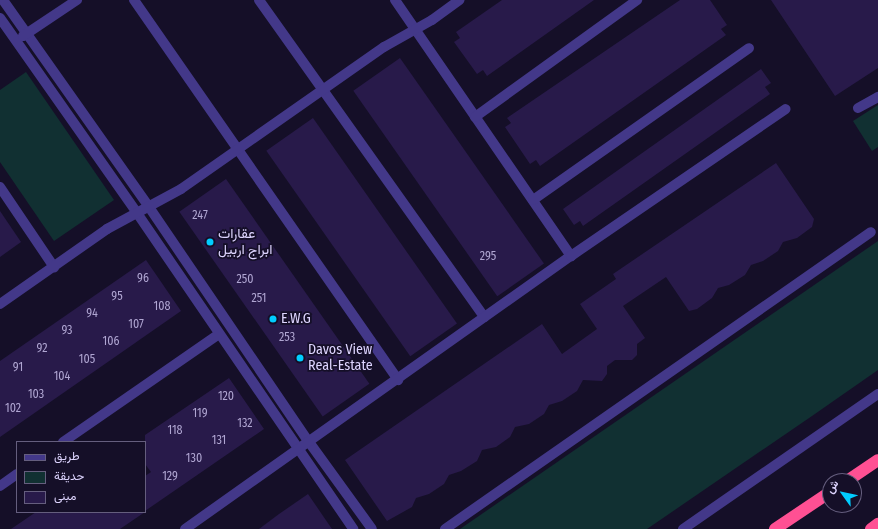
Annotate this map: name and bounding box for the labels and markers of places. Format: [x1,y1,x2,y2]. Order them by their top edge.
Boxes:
place label: عقارات ابراج اربیل [218,226,272,258]
marker: عقارات ابراج اربیل [205,237,215,247]
place label: E.W.G [281,311,311,327]
marker: E.W.G [268,314,278,324]
place label: Davos View Real-Estate [308,342,373,374]
marker: Davos View Real-Estate [295,353,305,363]

